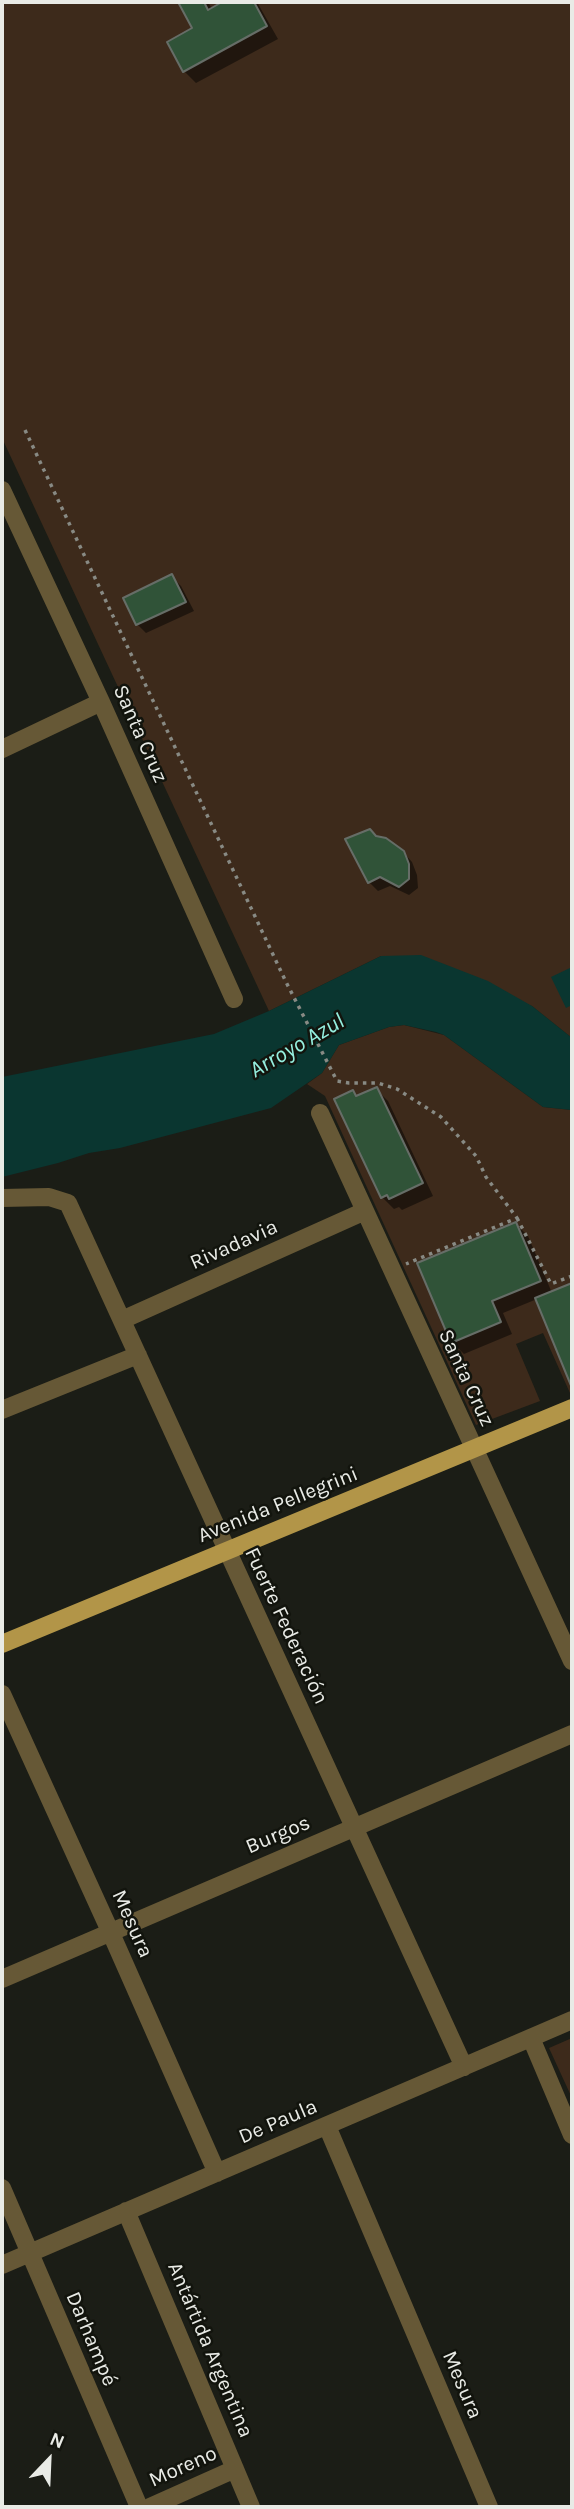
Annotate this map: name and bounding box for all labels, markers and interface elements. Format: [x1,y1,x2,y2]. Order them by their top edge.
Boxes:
street label: Santa Cruz [107,681,173,787]
water label: Arroyo Azul [245,1008,349,1084]
street label: Rivadavia [186,1214,282,1276]
street label: Santa Cruz [432,1325,500,1431]
street label: Avenida Pellegrini [194,1461,362,1549]
street label: Fuerte Federación [239,1544,333,1708]
street label: Burgos [242,1810,314,1860]
street label: Mesura [106,1886,158,1962]
street label: De Paula [235,2094,321,2150]
street label: Antártida Argentina [162,2259,258,2441]
street label: Darhampé [60,2288,122,2390]
street label: Mesura [436,2347,488,2423]
north arrow [14,2425,84,2495]
text: N [47,2428,68,2453]
street label: Moreno [145,2441,221,2493]

